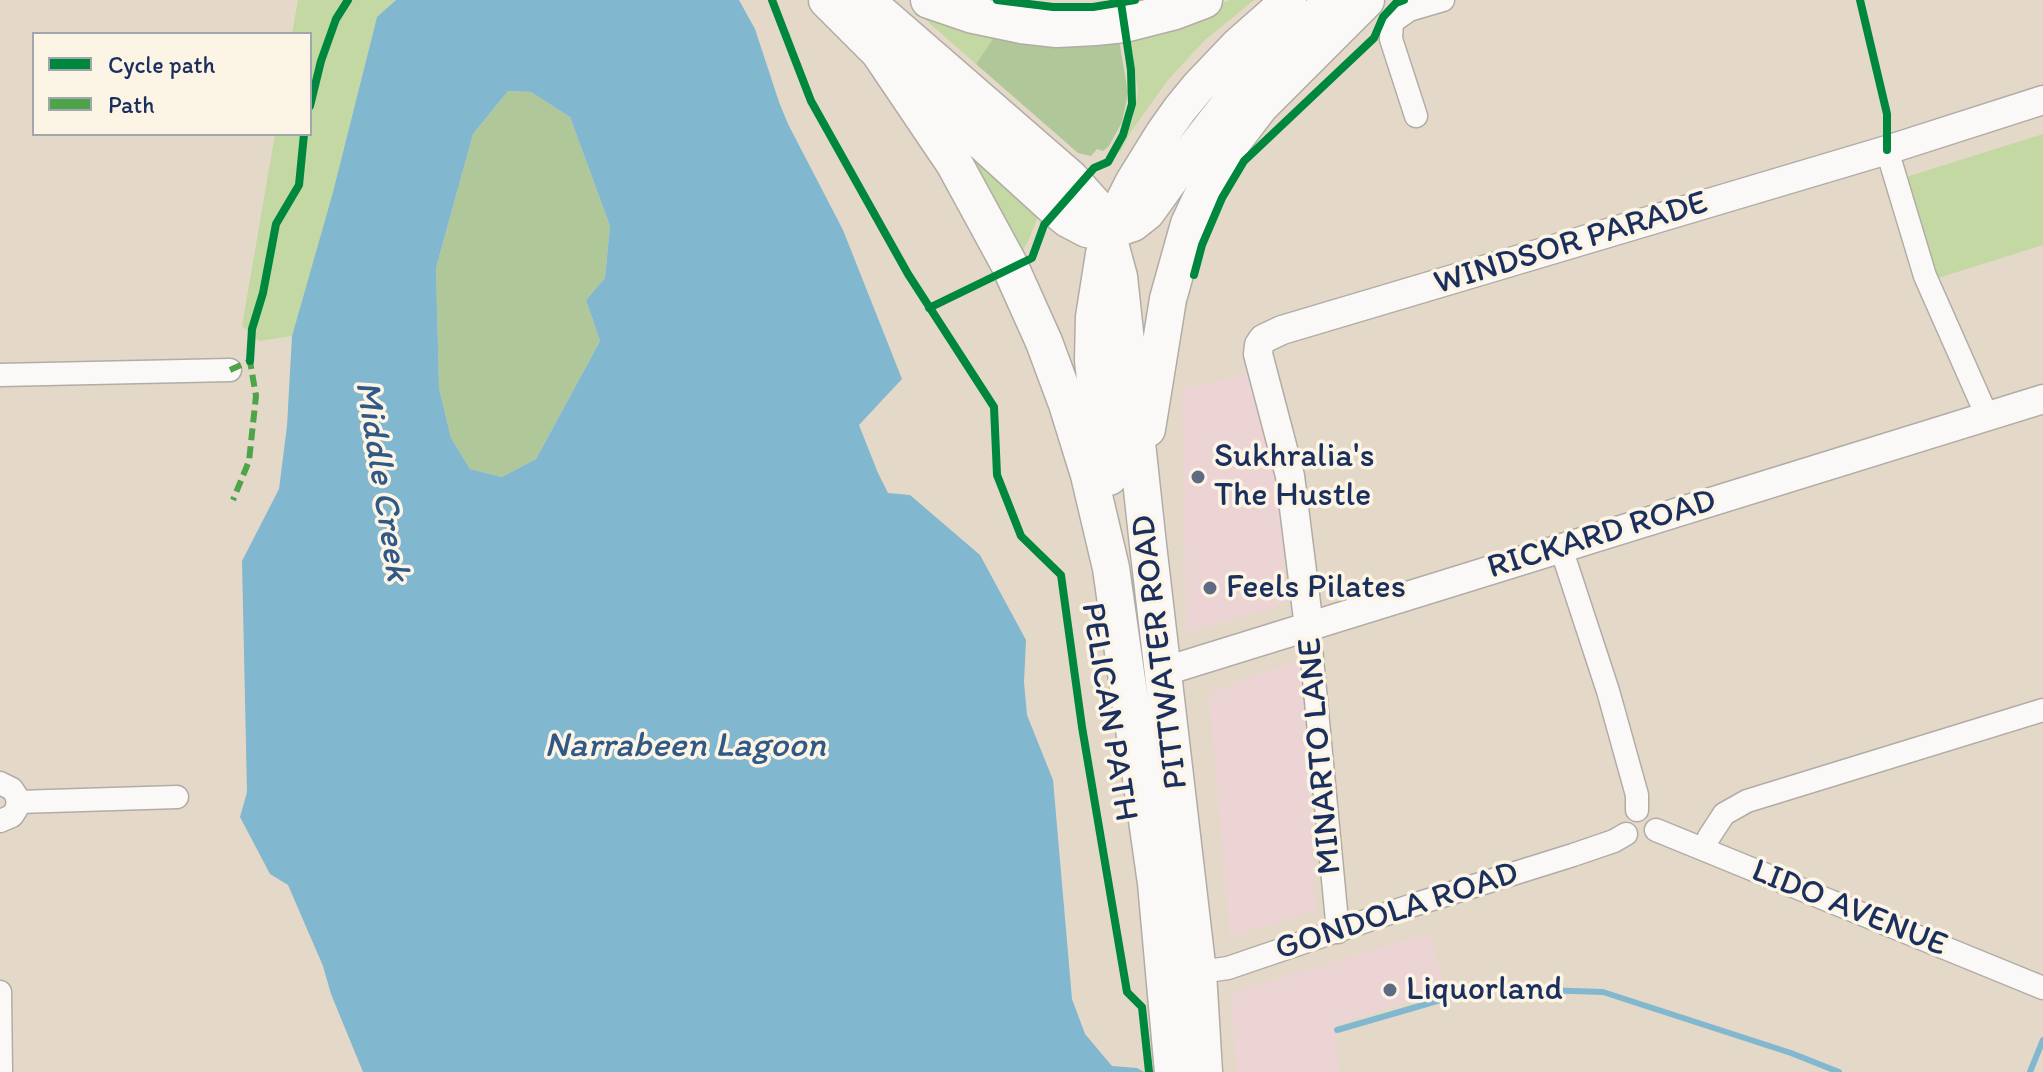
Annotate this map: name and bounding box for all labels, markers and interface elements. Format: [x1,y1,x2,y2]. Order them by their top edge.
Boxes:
legend [32,32,312,136]
text: Cycle path [108,50,215,79]
text: Path [108,90,155,119]
street label: WINDSOR PARADE [1429,183,1713,305]
water label: Middle Creek [344,378,418,584]
place label: Sukhralia's The Hustle [1214,437,1375,516]
marker: Sukhralia's The Hustle [1189,468,1207,486]
street label: RICKARD ROAD [1483,481,1721,589]
street label: PITTWATER ROAD [1124,513,1198,791]
place label: Feels Pilates [1226,568,1406,608]
marker: Feels Pilates [1201,579,1219,597]
street label: PELICAN PATH [1071,600,1145,824]
street label: MINARTO LANE [1290,636,1352,876]
water label: Narrabeen Lagoon [544,725,826,769]
street label: LIDO AVENUE [1745,851,1953,967]
street label: GONDOLA ROAD [1270,853,1524,971]
place label: Liquorland [1406,970,1563,1010]
marker: Liquorland [1381,981,1399,999]

